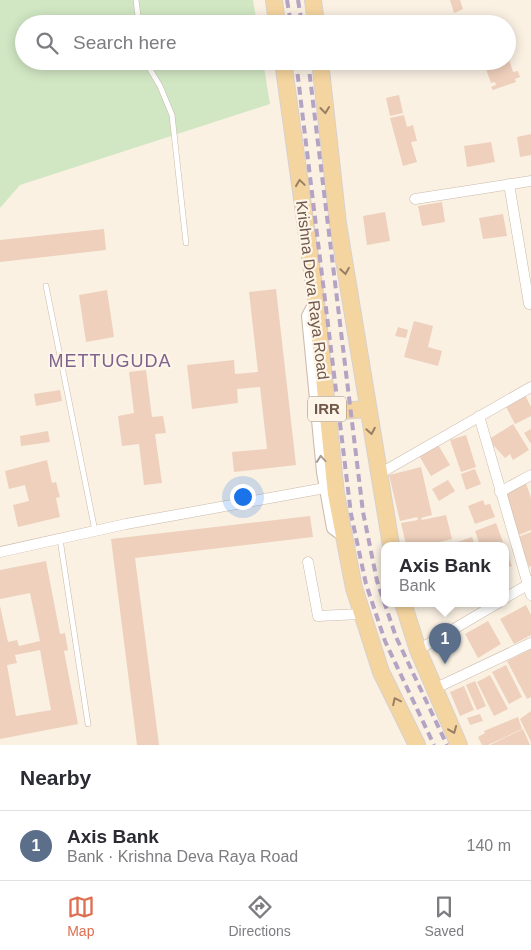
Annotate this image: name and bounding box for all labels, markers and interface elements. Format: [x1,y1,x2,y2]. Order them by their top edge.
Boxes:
search box [15,15,516,70]
icon: search [33,29,61,57]
text: Search here [73,32,177,53]
one-way arrow [319,106,330,114]
one-way arrow [295,179,306,187]
street label: Krishna Deva Raya Road [293,199,332,381]
one-way arrow [340,267,350,275]
district label: METTUGUDA [49,351,172,371]
road number: IRR [308,396,346,422]
one-way arrow [366,427,376,436]
one-way arrow [316,455,327,463]
your location [230,484,256,510]
popup [381,542,509,607]
text: Axis Bank [399,555,491,576]
text: Bank [399,577,436,594]
pin: 1 [429,623,461,664]
one-way arrow [392,697,402,706]
one-way arrow [447,725,457,733]
text: Nearby [20,766,91,789]
text: Axis Bank [67,826,159,847]
text: 1 [32,837,40,854]
text: 140 m [467,837,511,854]
text: Bank · Krishna Deva Raya Road [67,848,298,865]
tab: Map [67,893,95,939]
tab: Directions [229,893,291,939]
tab: Saved [424,893,464,939]

